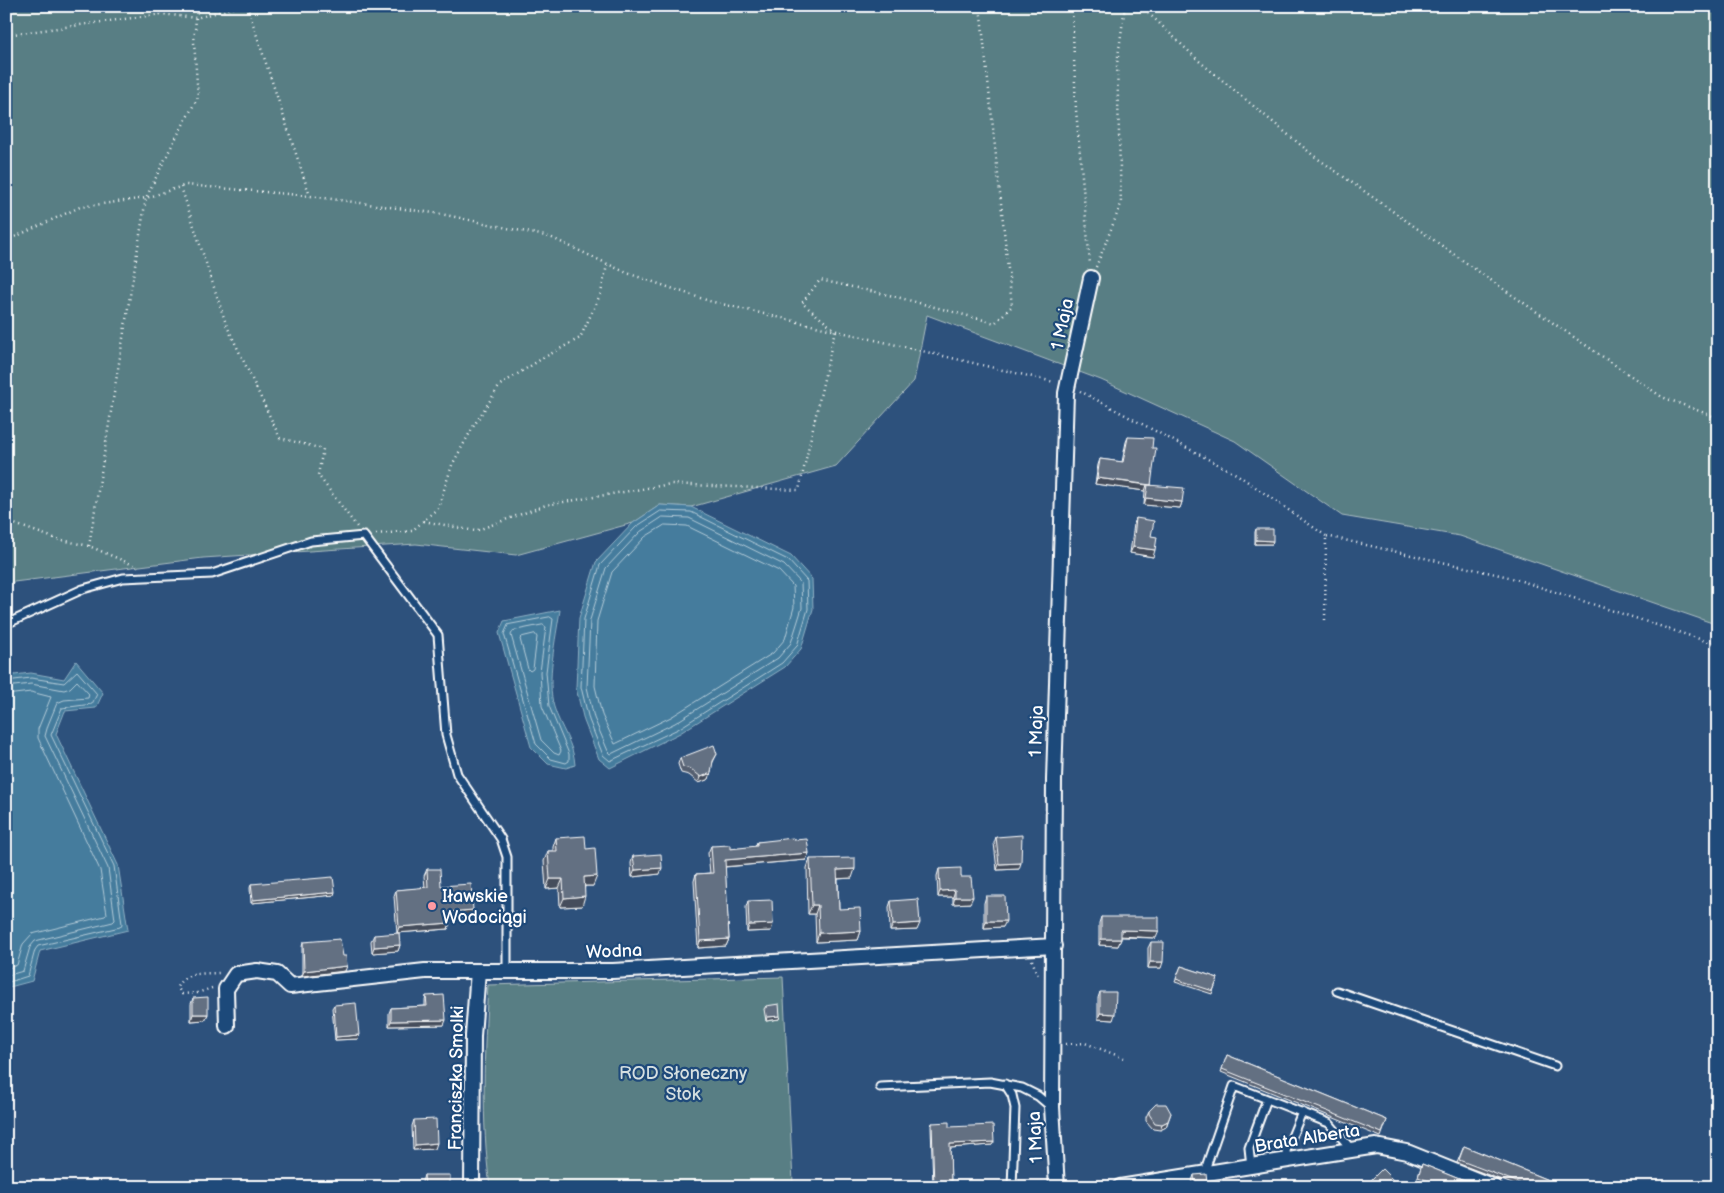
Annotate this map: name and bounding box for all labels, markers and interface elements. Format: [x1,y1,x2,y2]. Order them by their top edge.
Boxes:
street label: 1 Maja [1047,296,1078,352]
street label: 1 Maja [1025,705,1048,757]
place label: Iławskie Wodociągi [442,886,527,928]
marker: Iławskie Wodociągi [426,900,438,912]
street label: Wodna [586,940,643,963]
street label: Franciszka Smolki [445,1005,468,1151]
park label: ROD Słoneczny Stok [619,1063,748,1105]
street label: 1 Maja [1024,1110,1047,1164]
street label: Brata Alberta [1253,1120,1361,1157]

